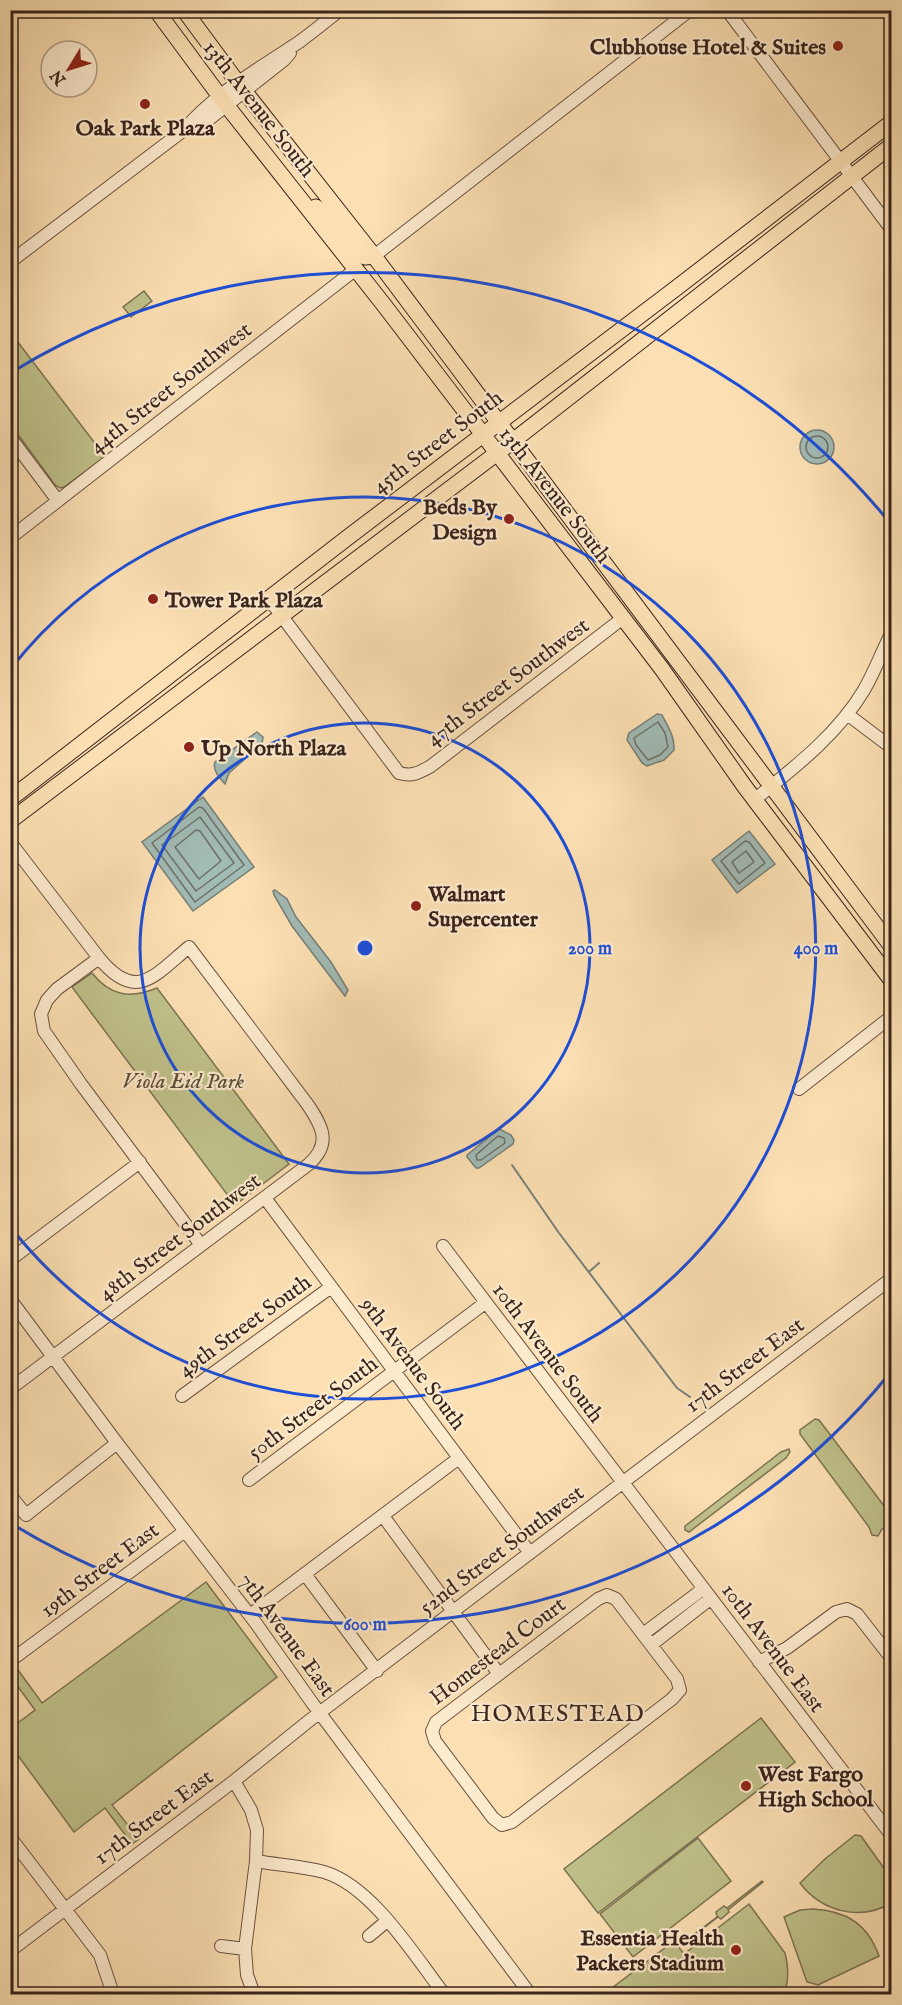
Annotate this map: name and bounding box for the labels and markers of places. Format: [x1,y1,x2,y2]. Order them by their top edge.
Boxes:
place label: Clubhouse Hotel & Suites [590,34,826,62]
marker: Clubhouse Hotel & Suites [831,39,845,53]
marker: Oak Park Plaza [138,97,152,111]
place label: Oak Park Plaza [76,115,215,143]
place label: Beds By Design [423,494,498,547]
marker: Beds By Design [502,512,516,526]
place label: Tower Park Plaza [164,587,323,615]
marker: Tower Park Plaza [146,592,160,606]
place label: Up North Plaza [200,735,347,763]
marker: Up North Plaza [182,740,196,754]
place label: Walmart Supercenter [427,881,539,934]
marker: Walmart Supercenter [409,899,423,913]
centre of rings [355,938,375,958]
place label: West Fargo High School [757,1761,874,1814]
marker: West Fargo High School [739,1779,753,1793]
place label: Essentia Health Packers Stadium [576,1925,724,1978]
marker: Essentia Health Packers Stadium [729,1943,743,1957]

